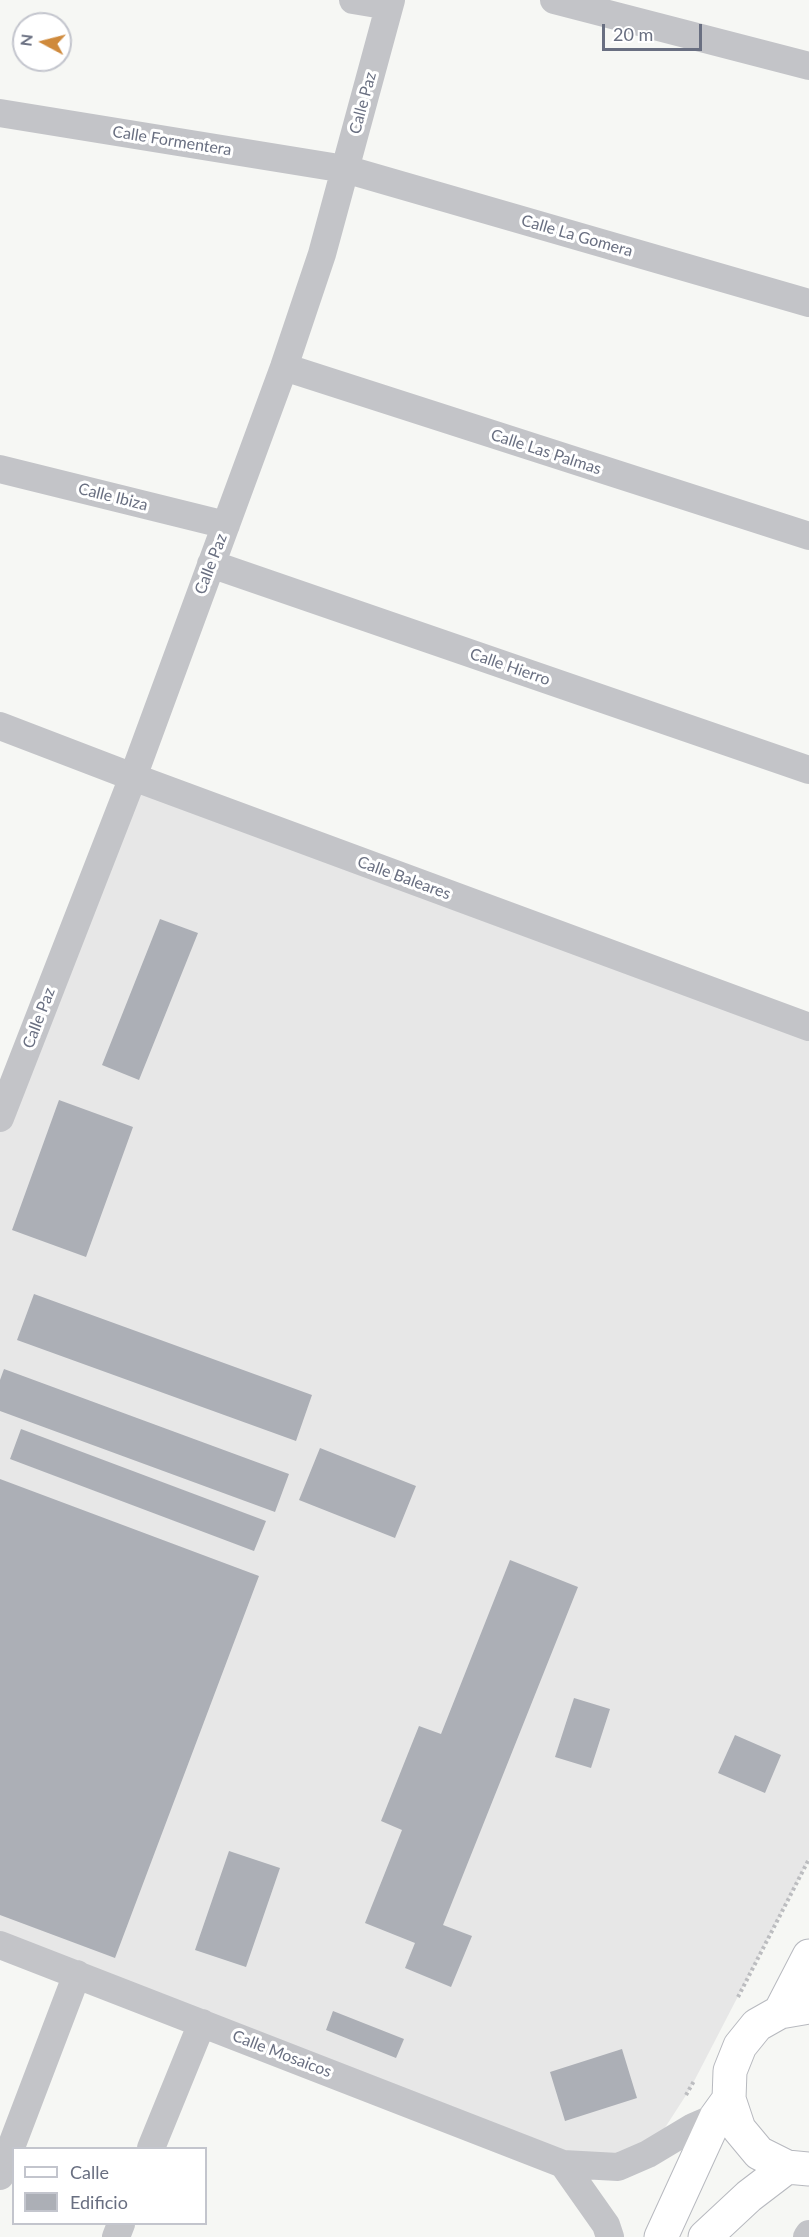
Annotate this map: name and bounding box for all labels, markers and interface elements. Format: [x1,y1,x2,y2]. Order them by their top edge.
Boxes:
north arrow [12,12,72,72]
scale bar [605,12,706,50]
text: 20 m [613,23,653,45]
text: N [15,33,36,47]
street label: Calle Paz [346,70,380,136]
street label: Calle Formentera [111,122,233,160]
street label: Calle La Gomera [519,211,635,261]
street label: Calle Las Palmas [488,425,604,479]
street label: Calle Ibiza [76,479,150,515]
street label: Calle Paz [191,531,231,597]
street label: Calle Hierro [467,644,553,690]
street label: Calle Baleares [355,852,453,904]
street label: Calle Paz [19,985,59,1051]
street label: Calle Mosaicos [230,2026,334,2082]
legend [12,2147,207,2225]
text: Calle [70,2161,109,2183]
text: Edificio [70,2191,128,2213]

